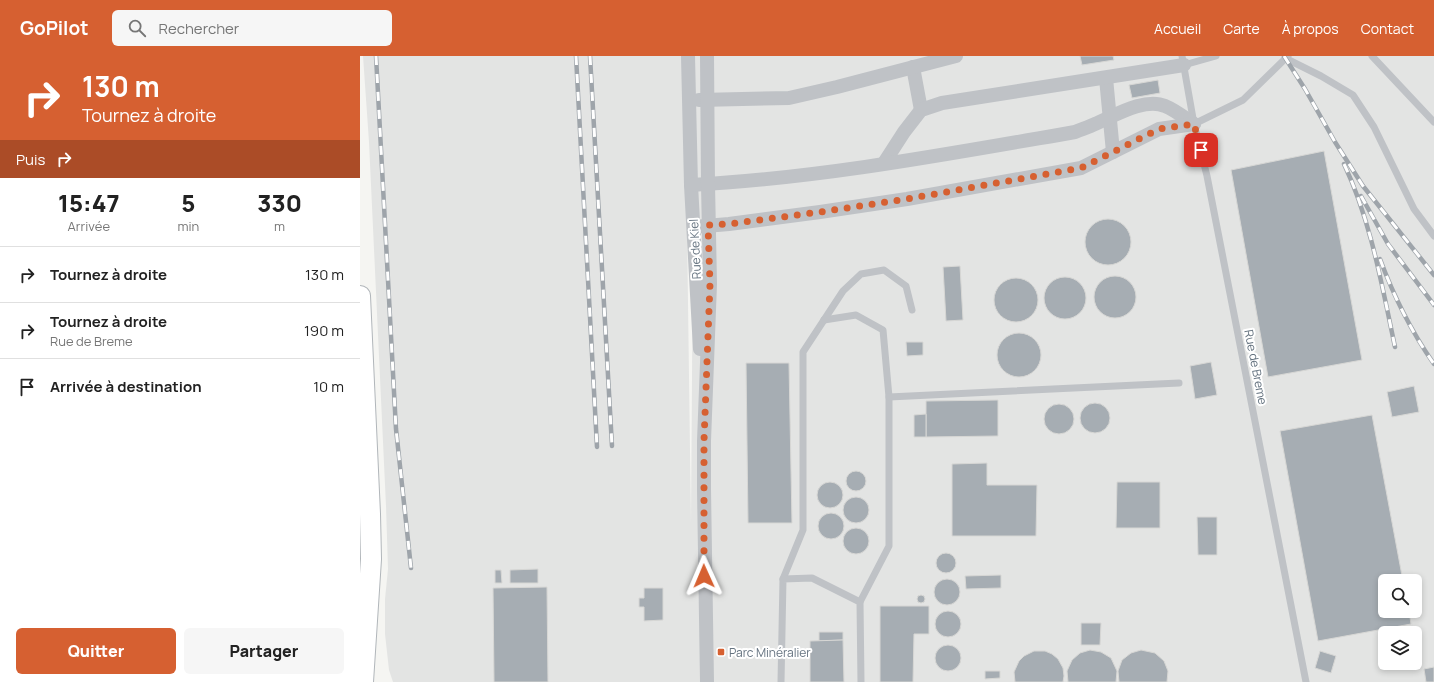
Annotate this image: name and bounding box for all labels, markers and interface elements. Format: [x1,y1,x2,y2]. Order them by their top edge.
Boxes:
search box [112,10,392,46]
text: GoPilot [20,15,88,41]
icon: search [126,17,148,39]
text: Rechercher [158,18,239,39]
text: Accueil [1154,19,1201,38]
text: Carte [1223,19,1260,38]
text: À propos [1282,19,1339,38]
text: Contact [1361,19,1414,38]
text: 130 m [82,67,160,105]
icon: right [16,72,68,124]
text: Tournez à droite [82,103,216,127]
pin [1184,133,1218,167]
icon: arrive [1190,139,1212,161]
icon: right [53,148,75,170]
text: Puis [16,149,45,170]
text: 15:47 [58,186,119,219]
text: 5 [181,186,195,219]
text: 330 [257,186,302,219]
text: Arrivée [68,217,110,235]
text: min [178,217,199,235]
text: m [274,217,285,235]
street label: Rue de Kiel [685,218,705,280]
icon: right [16,264,38,286]
text: Tournez à droite [50,264,167,285]
text: 130 m [305,264,344,285]
text: Tournez à droite [50,311,167,332]
icon: right [16,320,38,342]
text: 190 m [304,320,344,341]
street label: Rue de Breme [1240,328,1272,406]
text: Rue de Breme [50,332,133,350]
icon: arrive [16,376,38,398]
text: Arrivée à destination [50,376,202,397]
text: 10 m [313,376,344,397]
position arrow [683,555,725,597]
map controls [1378,574,1422,670]
button: search [1378,574,1422,618]
button: layers [1378,626,1422,670]
button: Quitter [16,628,176,674]
button: Partager [184,628,344,674]
place label: Parc Minéralier [729,644,811,661]
marker: Parc Minéralier [716,647,726,657]

